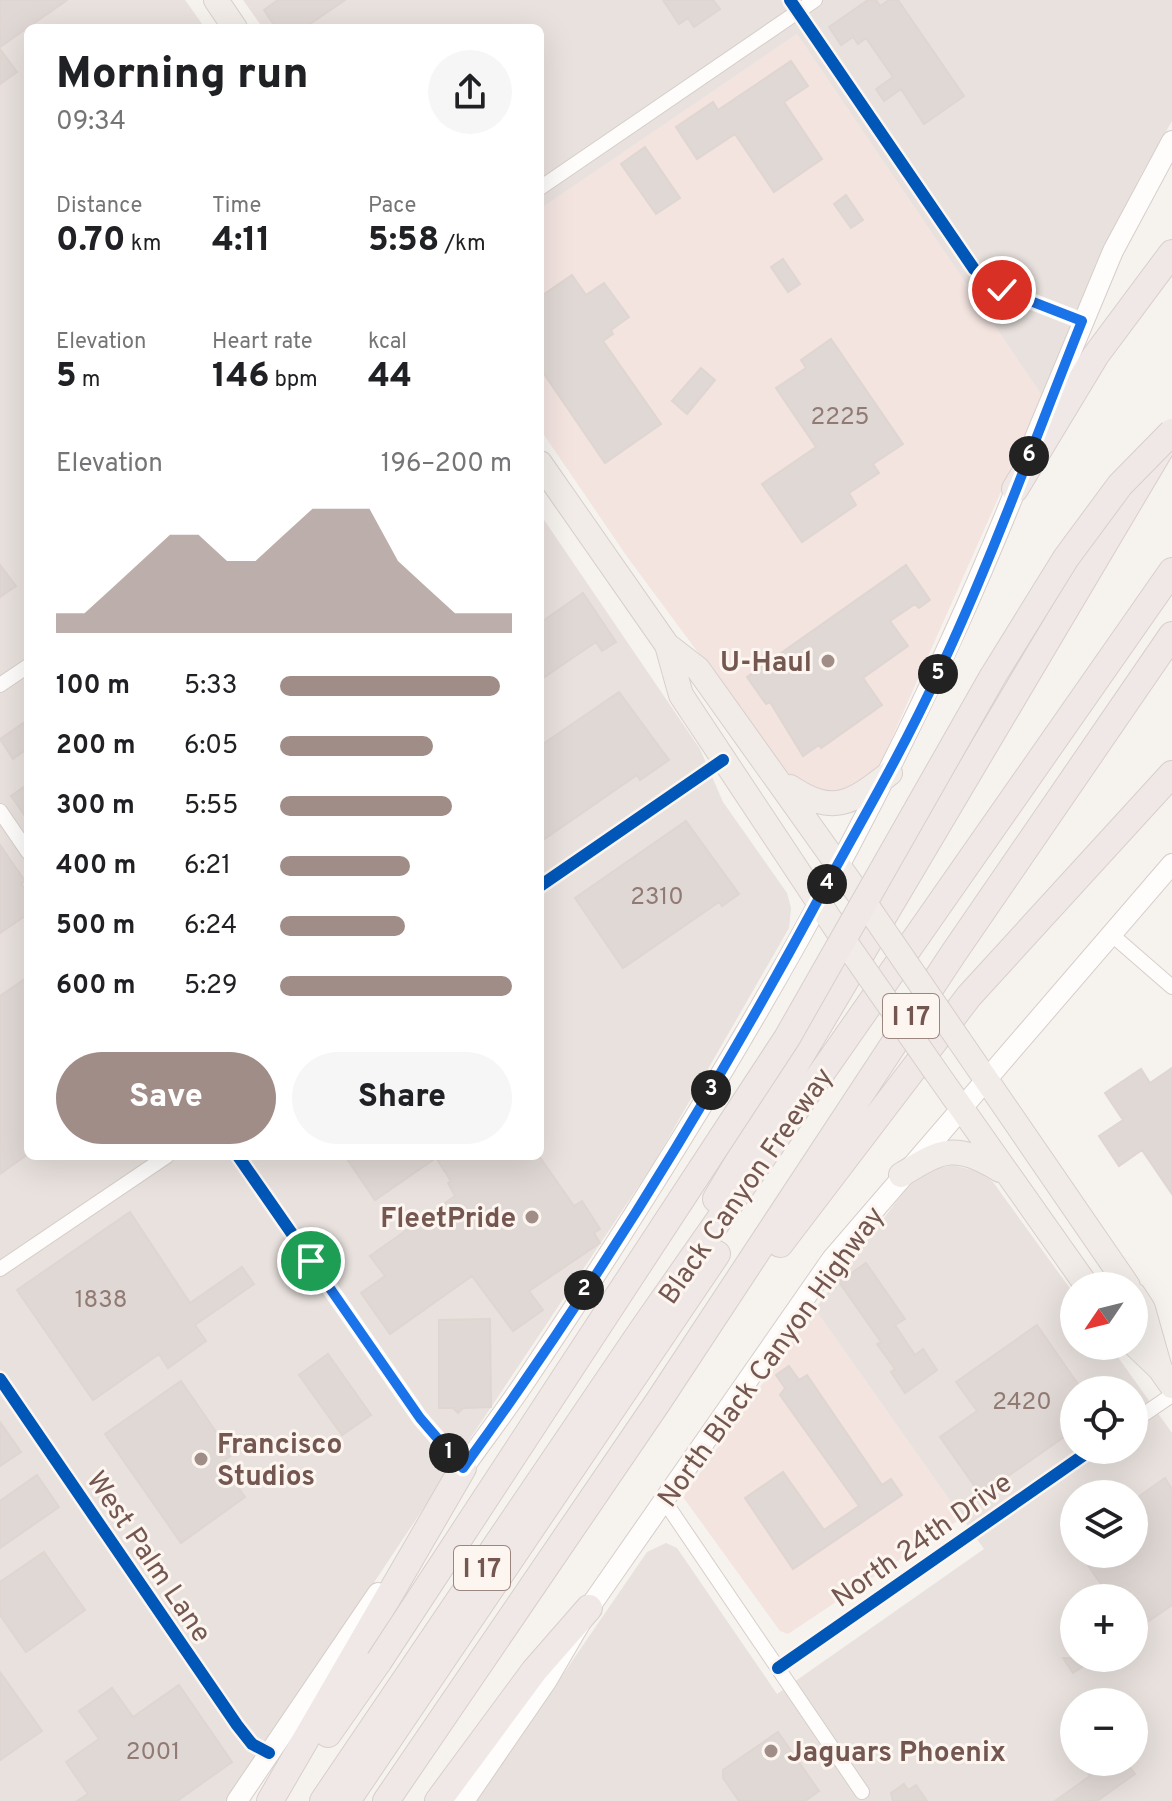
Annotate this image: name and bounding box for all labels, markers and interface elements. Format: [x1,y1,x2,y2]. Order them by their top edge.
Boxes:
text: Morning run [56,48,309,104]
button: share [428,50,512,134]
text: 09:34 [56,106,126,139]
text: Distance [56,193,142,220]
text: Time [212,193,261,220]
text: Pace [368,193,416,220]
text: 0.70 [56,220,126,263]
text: 4:11 [212,220,270,263]
text: 5:58 [368,220,439,263]
text: km [126,231,161,258]
text: /km [439,231,486,258]
pin [968,256,1036,324]
icon: check [980,268,1024,312]
text: Elevation [56,329,146,356]
text: Heart rate [212,329,313,356]
text: kcal [368,329,407,356]
text: 5 [56,356,77,399]
text: 146 [212,356,269,399]
text: 44 [368,356,412,399]
text: m [77,367,100,394]
text: bpm [269,367,318,394]
house number: 2225 [811,403,869,433]
pin: 6 [1009,436,1049,476]
text: 6 [1022,442,1036,469]
text: Elevation [56,448,163,481]
text: 196–200 m [381,448,512,481]
place label: U-Haul [720,646,812,682]
marker: U-Haul [819,652,837,670]
pin: 5 [918,654,958,694]
text: 5 [931,660,945,687]
text: 100 m [56,670,130,703]
text: 5:33 [184,670,237,703]
text: 200 m [56,730,135,763]
text: 6:05 [184,730,238,763]
text: 300 m [56,790,135,823]
text: 5:55 [184,790,238,823]
text: 400 m [56,850,136,883]
text: 6:21 [184,850,231,883]
pin: 4 [807,864,847,904]
text: 4 [820,870,834,897]
house number: 2310 [630,883,684,913]
text: 500 m [56,910,135,943]
text: 6:24 [184,910,237,943]
text: 600 m [56,970,136,1003]
text: 5:29 [184,970,237,1003]
road number: I 17 [883,994,939,1038]
button: Save [56,1052,276,1144]
button: Share [292,1052,512,1144]
street label: Black Canyon Freeway [652,1061,843,1312]
pin: 3 [691,1070,731,1110]
text: 3 [704,1076,718,1103]
street label: North Black Canyon Highway [651,1200,894,1516]
place label: FleetPride [380,1202,516,1238]
marker: FleetPride [523,1208,541,1226]
pin [277,1227,345,1295]
icon: arrive [289,1239,333,1283]
pin: 2 [564,1270,604,1310]
north arrow [1060,1272,1148,1360]
map controls [1060,1272,1148,1776]
text: 2 [577,1276,591,1303]
house number: 1838 [75,1286,127,1316]
button: locate [1060,1376,1148,1464]
house number: 2420 [992,1388,1052,1418]
place label: Francisco Studios [217,1428,342,1496]
pin: 1 [429,1433,469,1473]
text: 1 [445,1439,453,1466]
marker: Francisco Studios [192,1450,210,1468]
street label: West Palm Lane [77,1465,218,1650]
street label: North 24th Drive [826,1466,1020,1617]
button: layers [1060,1480,1148,1568]
road number: I 17 [454,1546,510,1590]
button: + [1060,1584,1148,1672]
button: − [1060,1688,1148,1776]
place label: Jaguars Phoenix [787,1736,1006,1772]
house number: 2001 [126,1738,180,1768]
marker: Jaguars Phoenix [762,1742,780,1760]

